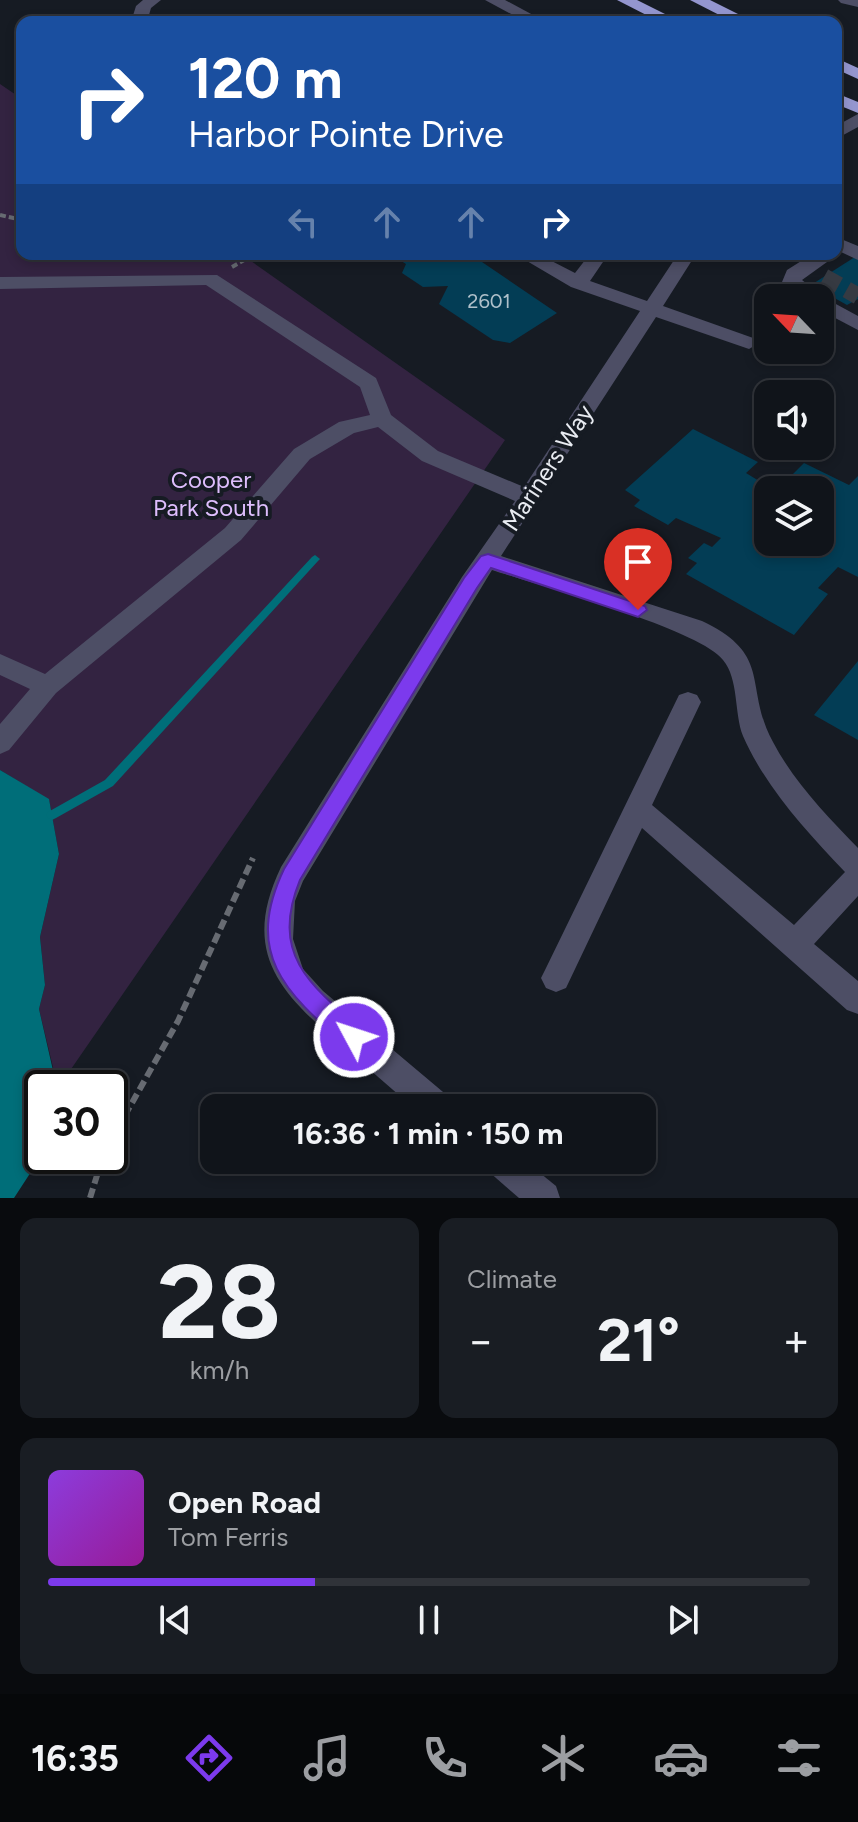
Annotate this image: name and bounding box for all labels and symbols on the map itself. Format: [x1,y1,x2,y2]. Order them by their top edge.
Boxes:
north arrow [754,284,834,364]
house number: 2601 [467,289,511,313]
street label: Mariners Way [496,399,599,536]
park label: Cooper Park South [153,465,269,522]
pin [604,528,672,610]
position arrow [312,995,396,1079]
speed limit sign: 30 [24,1070,128,1174]

